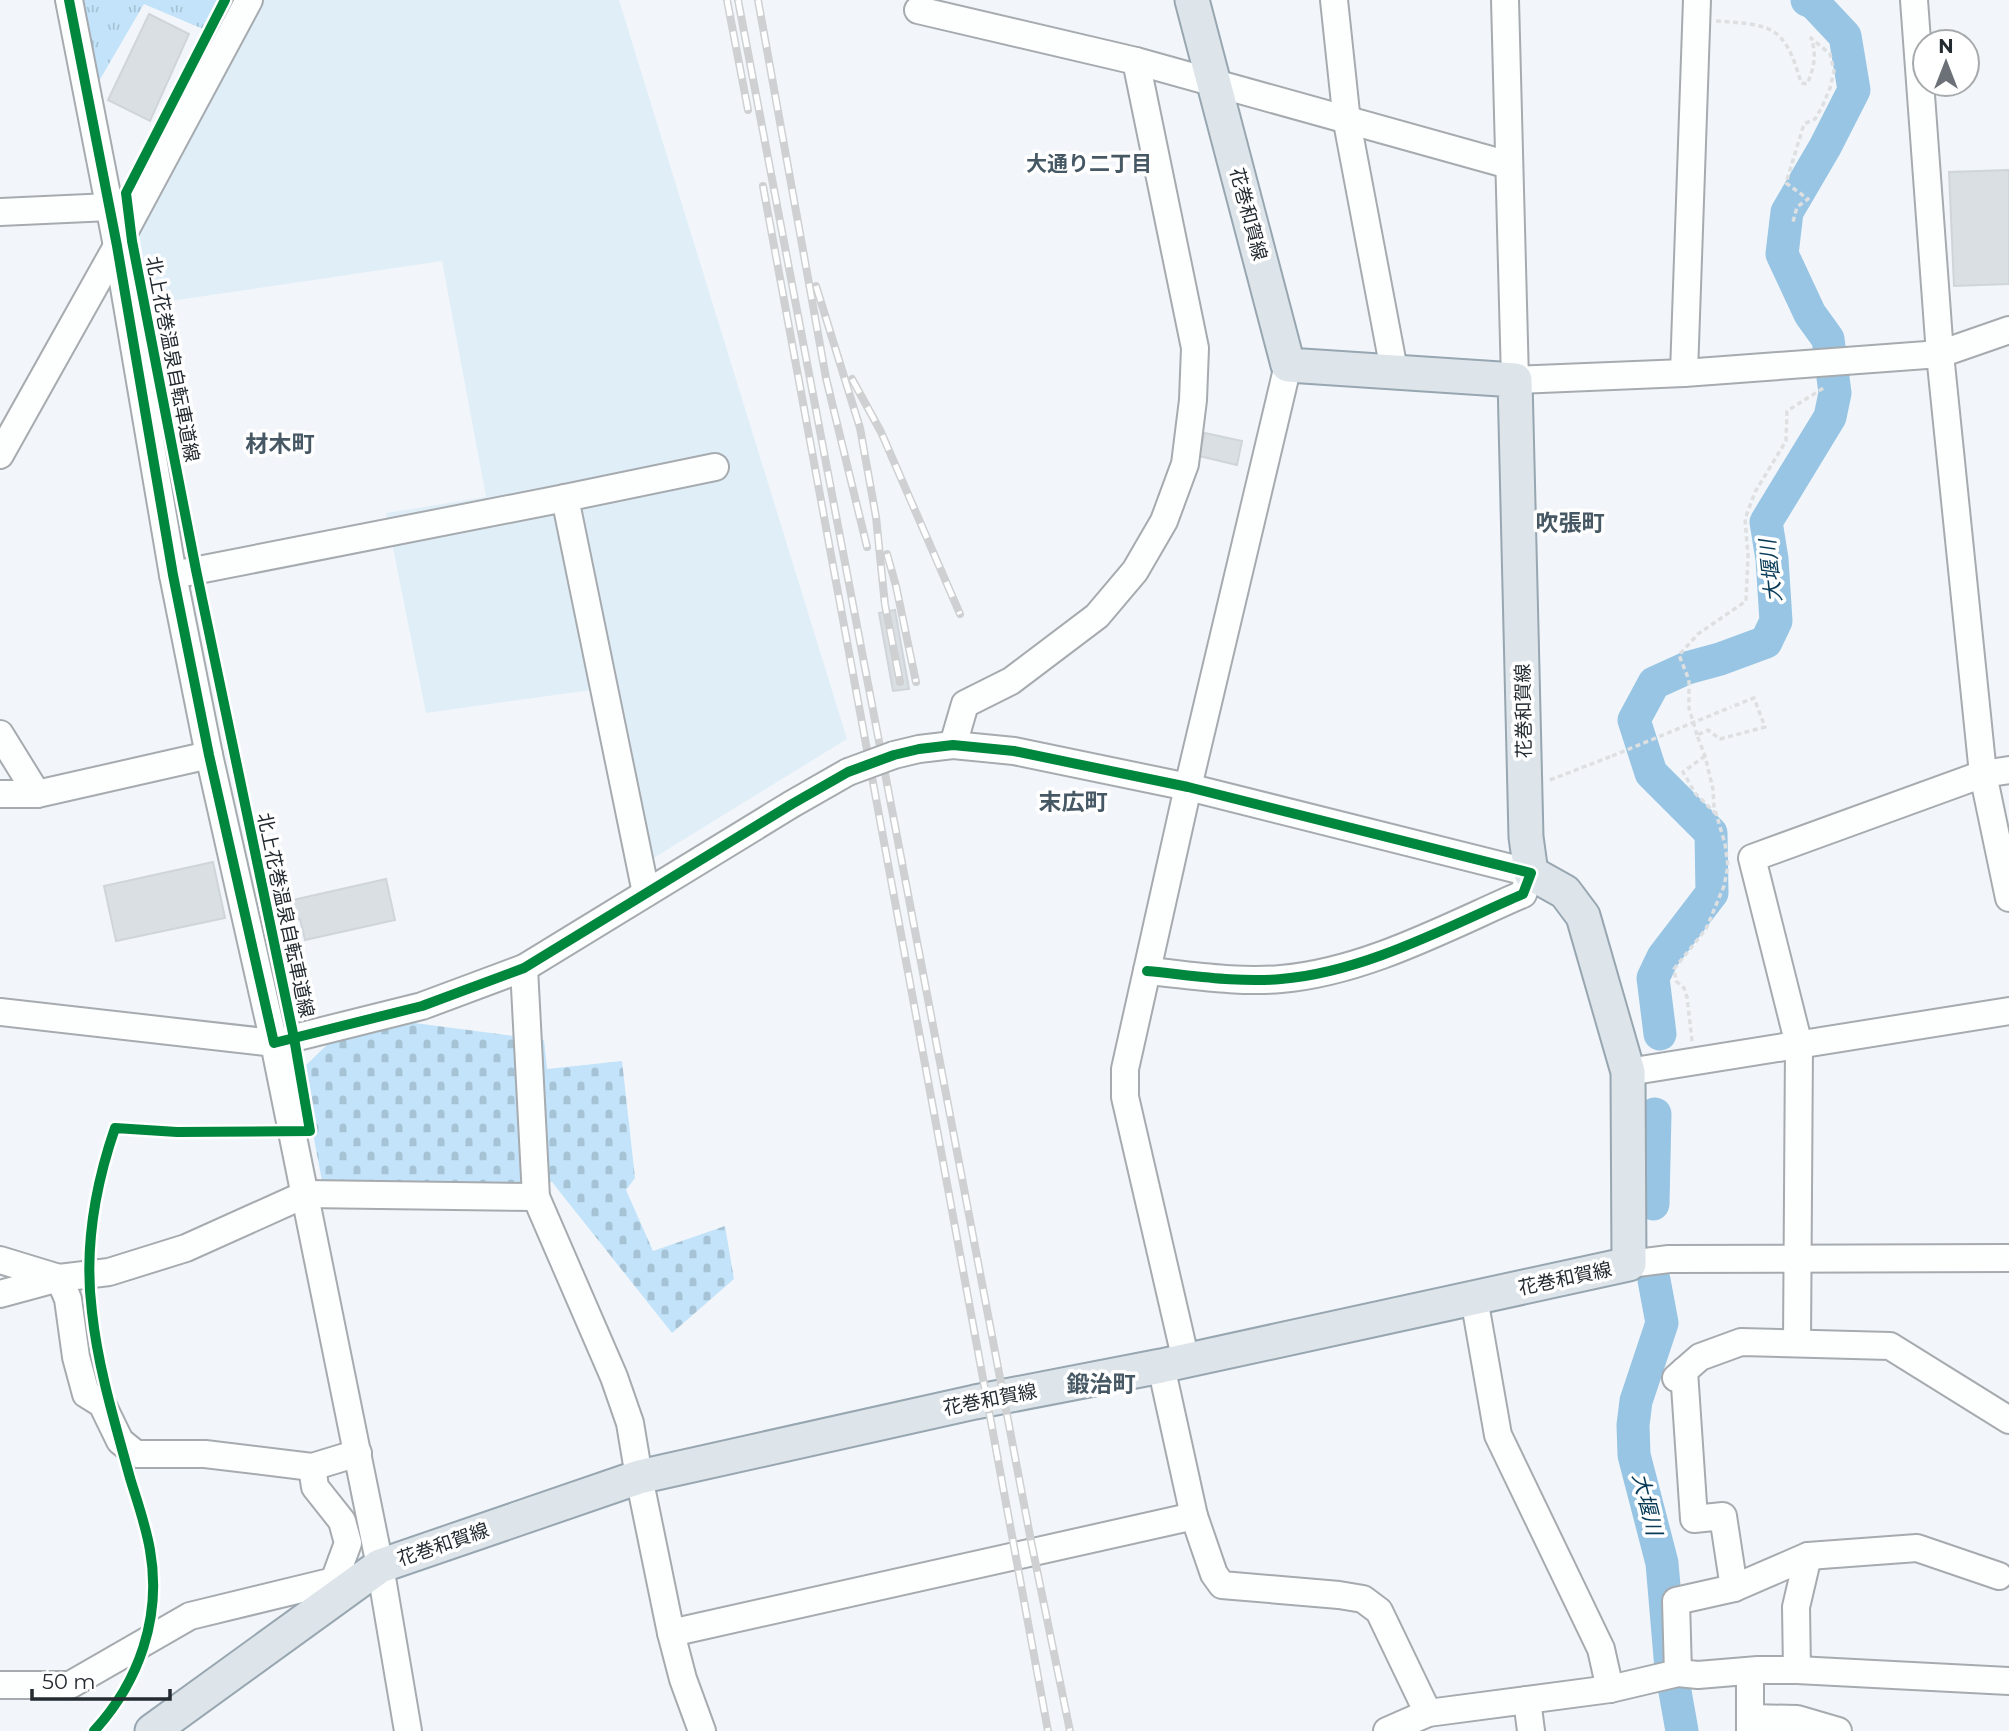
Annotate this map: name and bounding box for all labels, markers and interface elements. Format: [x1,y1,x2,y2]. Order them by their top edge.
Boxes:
north arrow [1911,28,1981,98]
text: N [1938,35,1954,58]
district label: 大通り二丁目 [1026,151,1152,176]
street label: 花巻和賀線 [1225,165,1272,263]
street label: 北上花巻温泉自転車道線 [141,254,204,464]
district label: 材木町 [246,430,315,458]
district label: 吹張町 [1536,509,1605,537]
water label: 大堰川 [1755,536,1786,604]
street label: 花巻和賀線 [1511,663,1536,759]
district label: 末広町 [1039,788,1108,816]
street label: 北上花巻温泉自転車道線 [253,810,318,1020]
street label: 花巻和賀線 [1516,1257,1614,1300]
district label: 鍛治町 [1067,1370,1136,1398]
street label: 花巻和賀線 [941,1379,1039,1420]
water label: 大堰川 [1628,1470,1668,1539]
street label: 花巻和賀線 [394,1518,492,1571]
scale bar [32,1658,170,1702]
text: 50 m [42,1669,96,1694]

